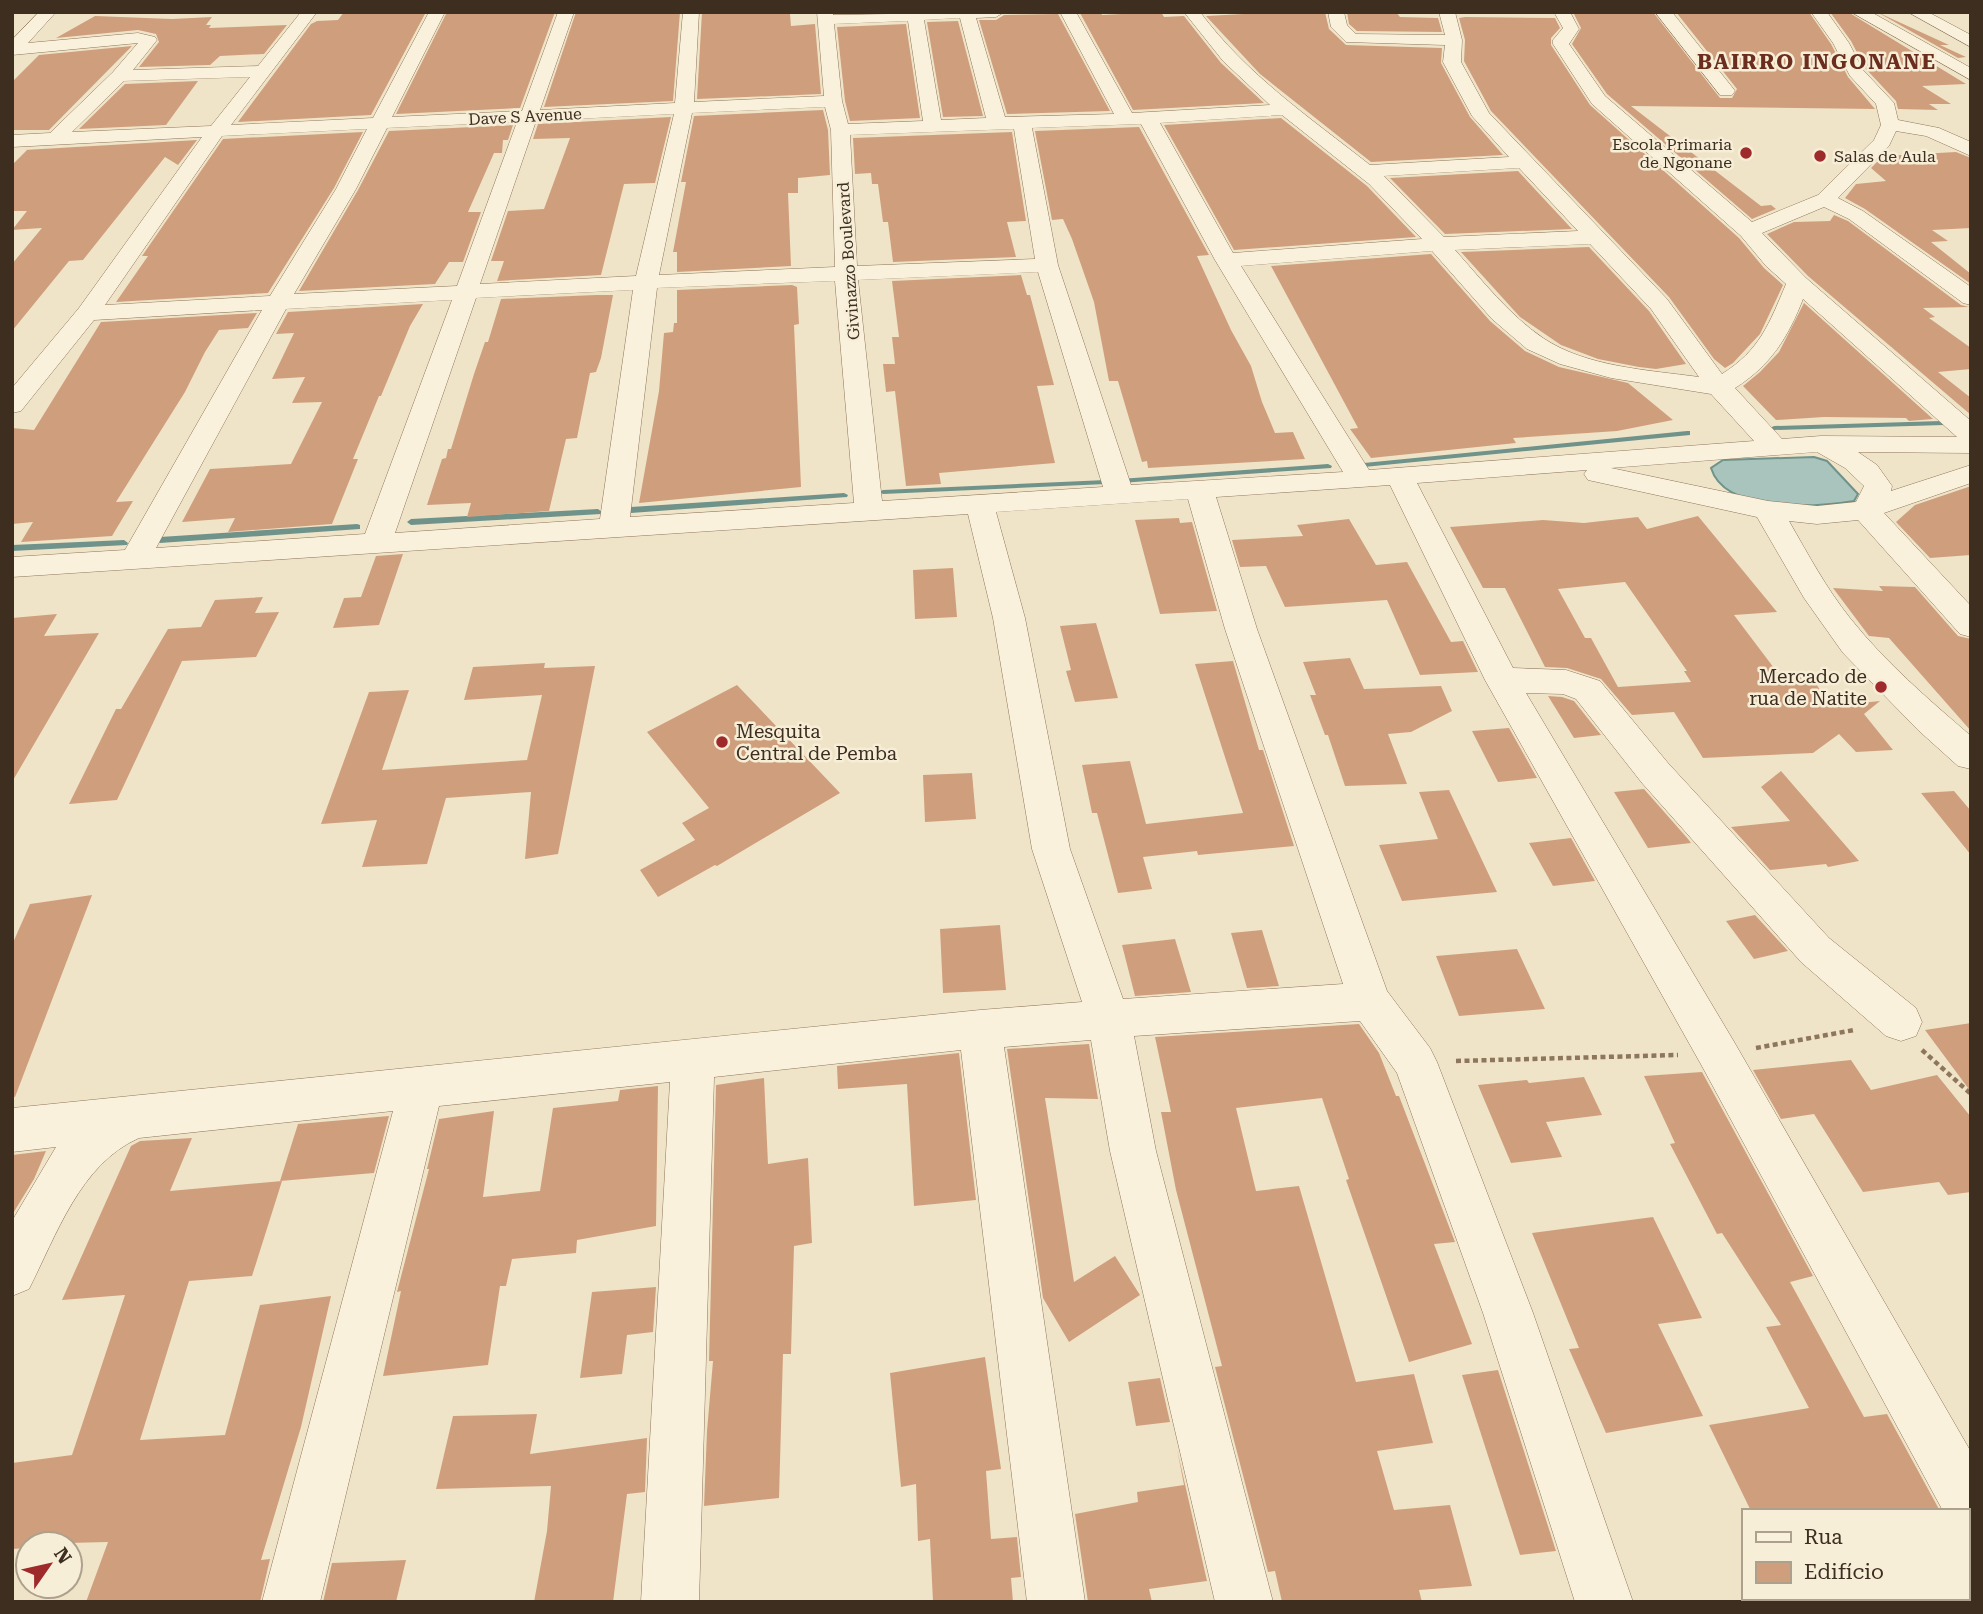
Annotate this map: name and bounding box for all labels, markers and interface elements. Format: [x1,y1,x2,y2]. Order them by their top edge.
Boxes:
district label: BAIRRO INGONANE [1697,50,1937,74]
street label: Dave S Avenue [468,104,583,129]
place label: Escola Primaria de Ngonane [1612,135,1732,172]
marker: Escola Primaria de Ngonane [1738,145,1754,161]
place label: Salas de Aula [1834,147,1936,166]
marker: Salas de Aula [1812,148,1828,164]
street label: Givinazzo Boulevard [834,181,863,341]
place label: Mercado de rua de Natite [1749,665,1867,710]
marker: Mercado de rua de Natite [1873,679,1889,695]
place label: Mesquita Central de Pemba [736,720,898,765]
marker: Mesquita Central de Pemba [714,734,730,750]
legend [1742,1509,1969,1600]
text: Rua [1804,1525,1843,1549]
north arrow [14,1530,84,1600]
text: N [49,1543,77,1569]
text: Edifício [1804,1560,1884,1584]

